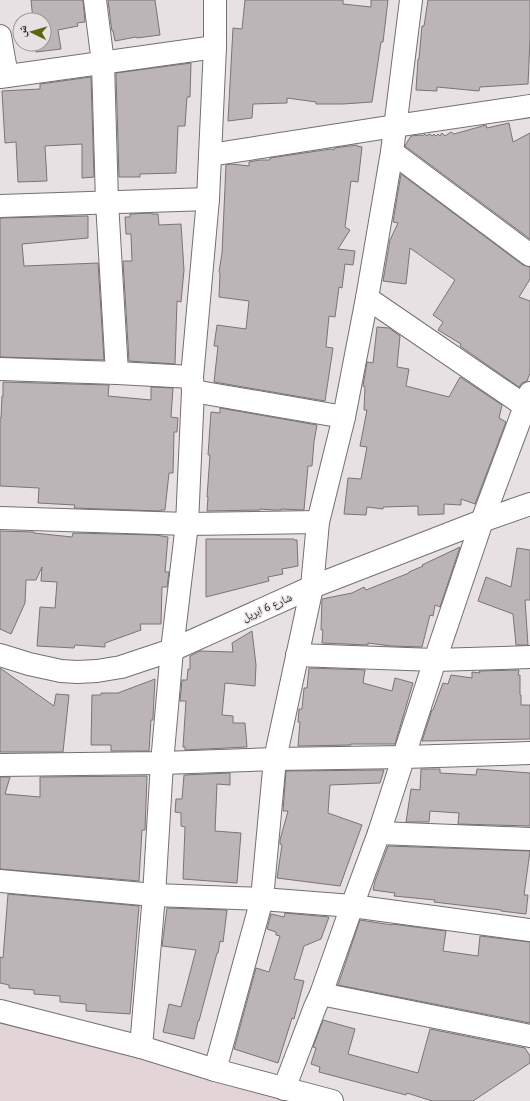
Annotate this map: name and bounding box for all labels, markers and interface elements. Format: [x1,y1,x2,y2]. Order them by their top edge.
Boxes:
north arrow [12,12,52,52]
text: ش [15,24,31,38]
street label: شارع 6 ابريل [240,590,294,624]

